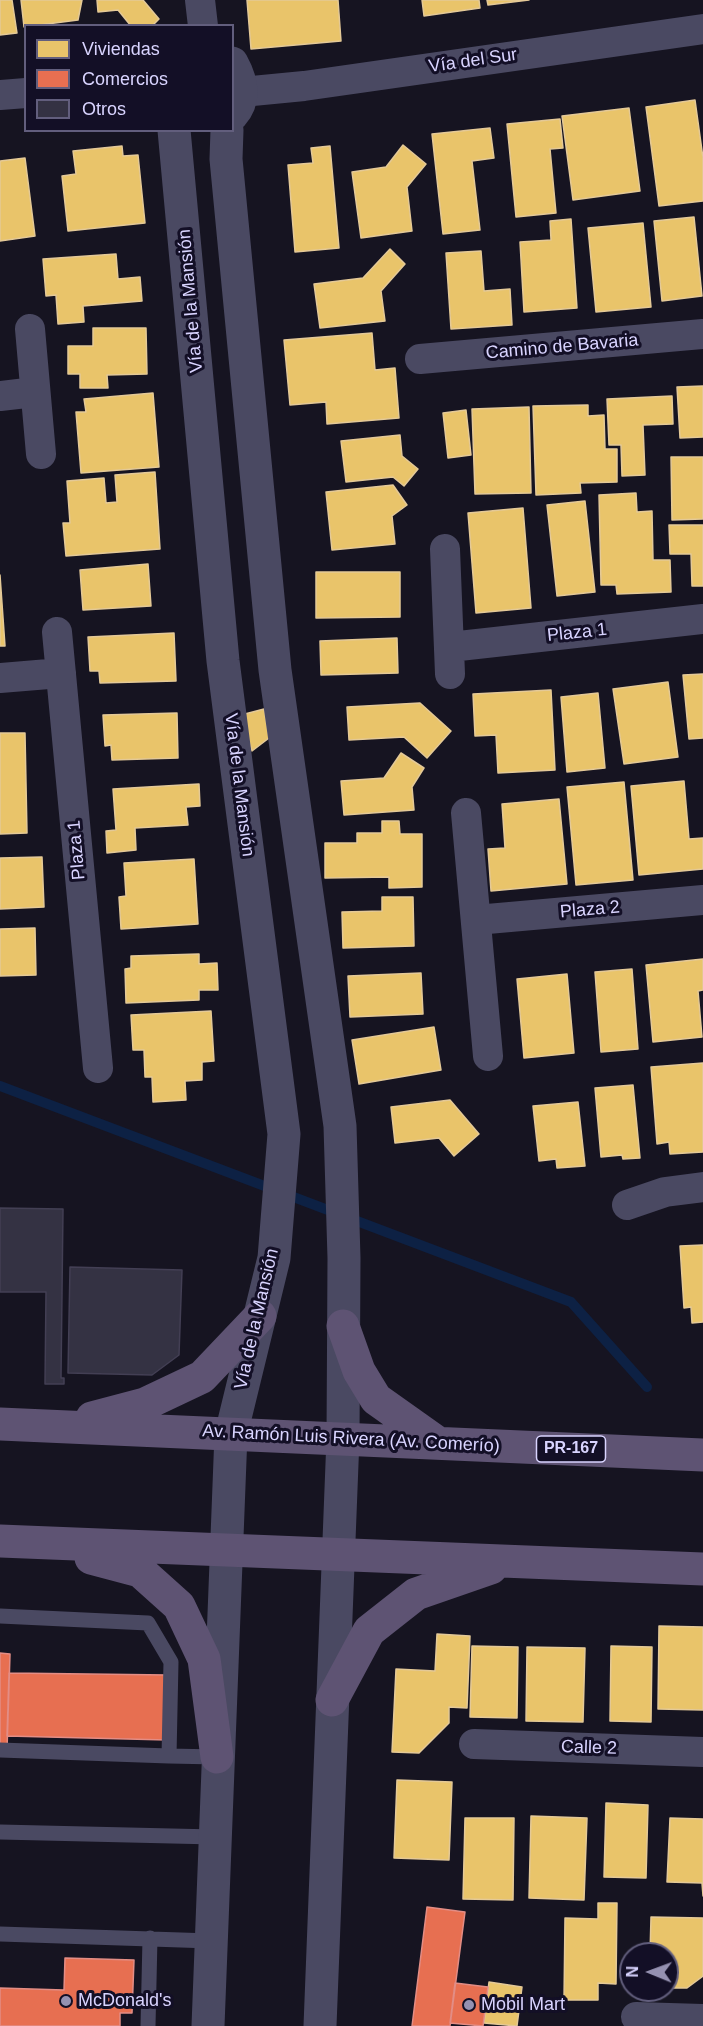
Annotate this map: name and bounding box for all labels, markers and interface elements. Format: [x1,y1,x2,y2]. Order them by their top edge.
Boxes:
legend [24,24,234,132]
text: Viviendas [82,39,160,59]
street label: Vía del Sur [427,44,519,78]
text: Comercios [82,69,168,89]
text: Otros [82,99,126,119]
street label: Vía de la Mansión [174,228,208,374]
street label: Camino de Bavaria [485,330,639,364]
street label: Plaza 1 [546,619,608,647]
street label: Vía de la Mansión [220,712,258,858]
street label: Plaza 1 [64,819,90,881]
street label: Plaza 2 [559,897,621,923]
street label: Vía de la Mansión [230,1246,284,1392]
street label: Av. Ramón Luis Rivera (Av. Comerío) [202,1420,500,1458]
road number: PR-167 [536,1436,606,1462]
street label: Calle 2 [561,1736,617,1760]
north arrow [619,1942,679,2002]
text: N [624,1966,641,1978]
place label: McDonald's [78,1990,171,2012]
marker: McDonald's [59,1994,73,2008]
place label: Mobil Mart [481,1994,565,2016]
marker: Mobil Mart [462,1998,476,2012]

